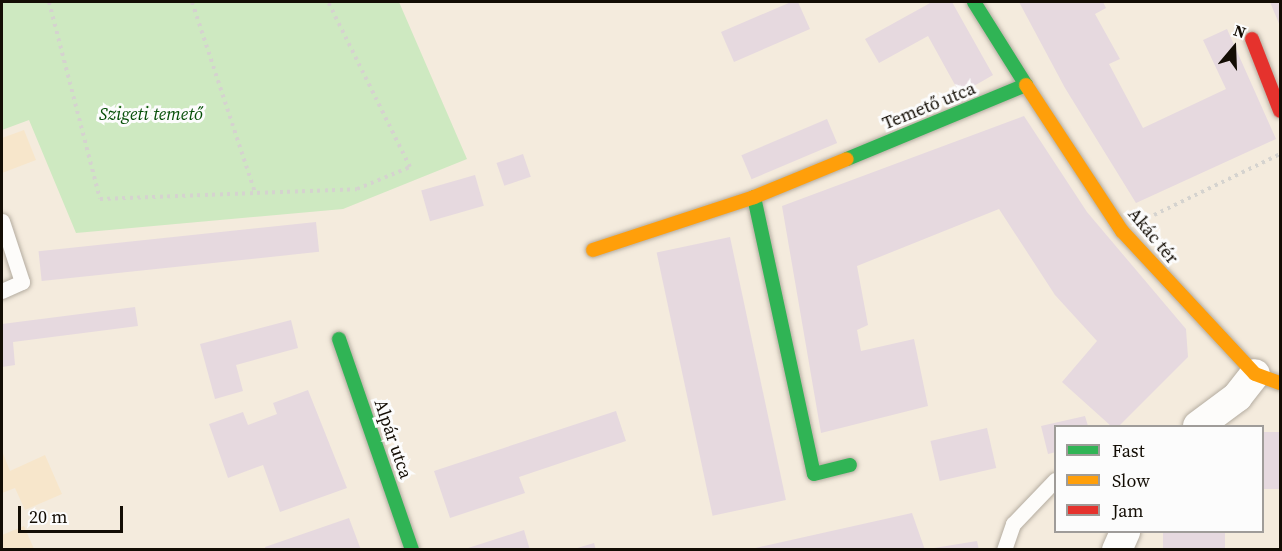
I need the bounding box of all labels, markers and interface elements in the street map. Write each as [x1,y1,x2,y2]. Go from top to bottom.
north arrow [1204,18,1264,78]
text: N [1231,19,1249,43]
street label: Temető utca [879,78,979,134]
park label: Szigeti temető [99,103,203,125]
street label: Akác tér [1123,204,1183,268]
street label: Alpár utca [369,396,417,482]
legend [1054,425,1264,533]
text: Fast [1112,438,1145,463]
text: Slow [1112,468,1150,493]
scale bar [21,494,126,532]
text: Jam [1112,498,1144,523]
text: 20 m [29,504,67,529]

